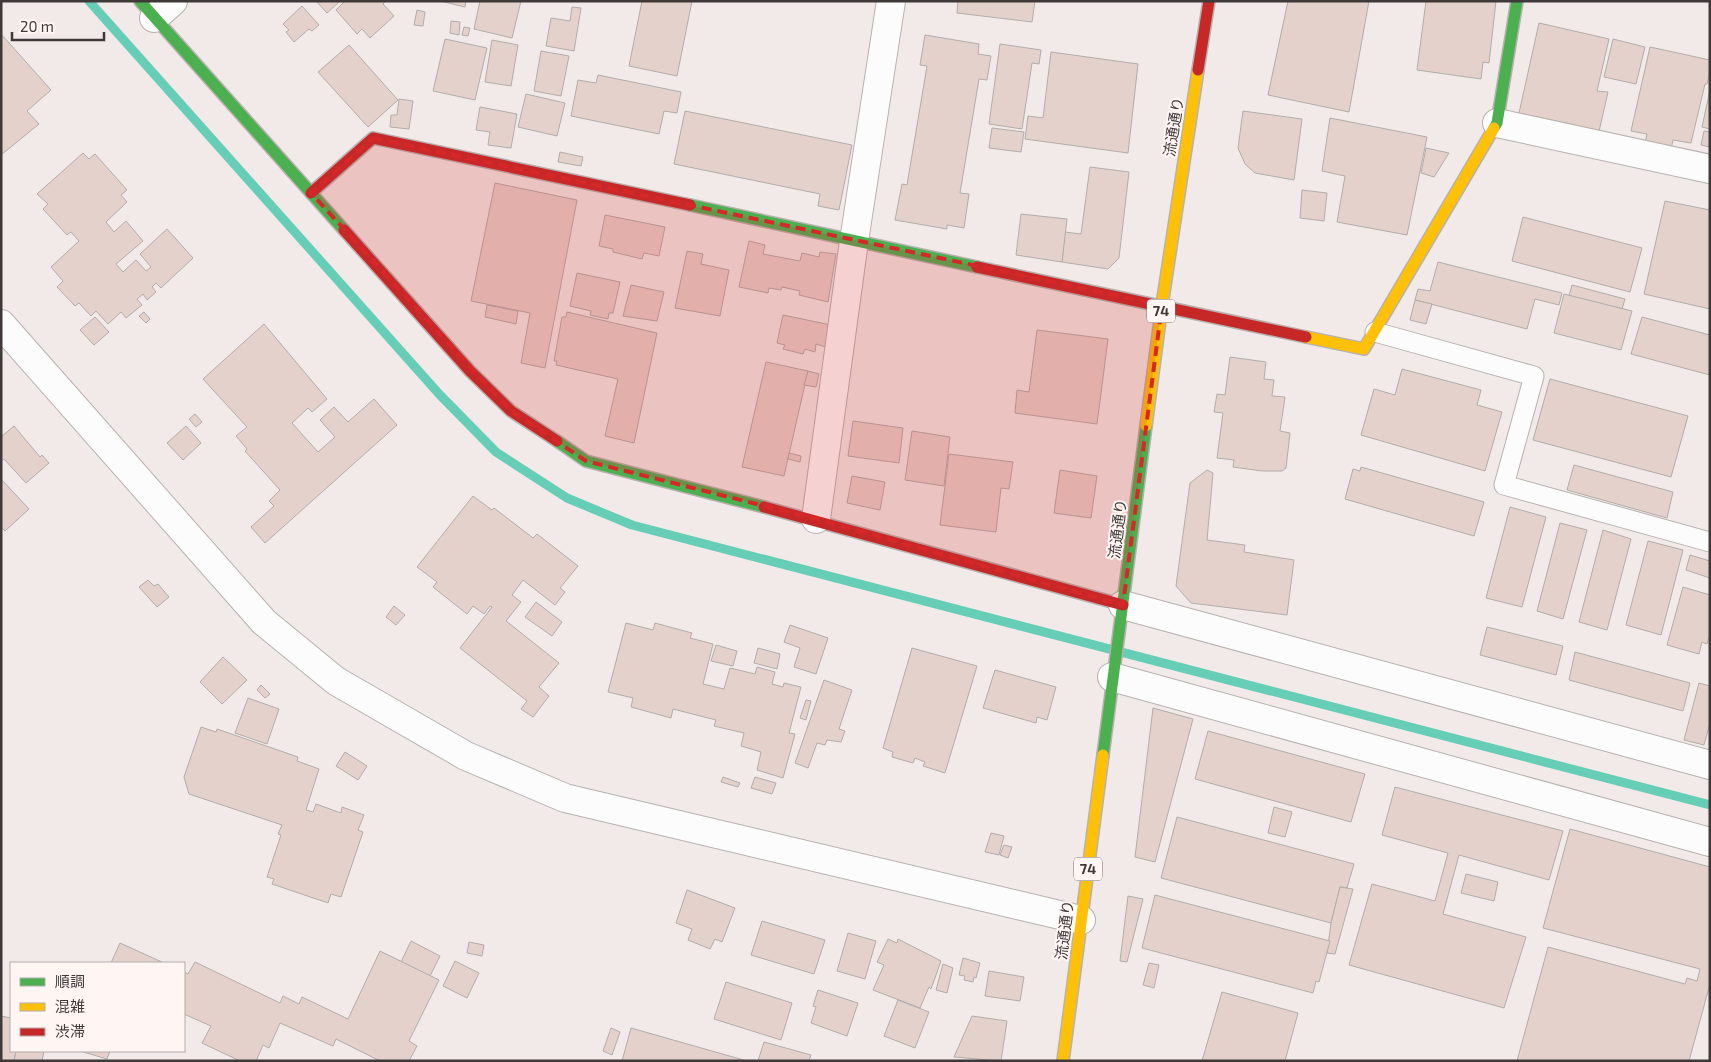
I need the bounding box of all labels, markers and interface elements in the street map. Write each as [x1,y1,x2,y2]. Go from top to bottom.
scale bar [12,10,105,42]
text: 20 m [20,17,54,35]
street label: 流通通り [1159,96,1187,158]
road number: 74 [1147,300,1175,322]
street label: 流通通り [1104,498,1130,560]
road number: 74 [1074,858,1102,881]
street label: 流通通り [1051,899,1077,961]
legend [10,962,185,1052]
text: 順調 [55,972,85,990]
text: 混雑 [55,997,85,1015]
text: 渋滞 [55,1022,85,1040]

